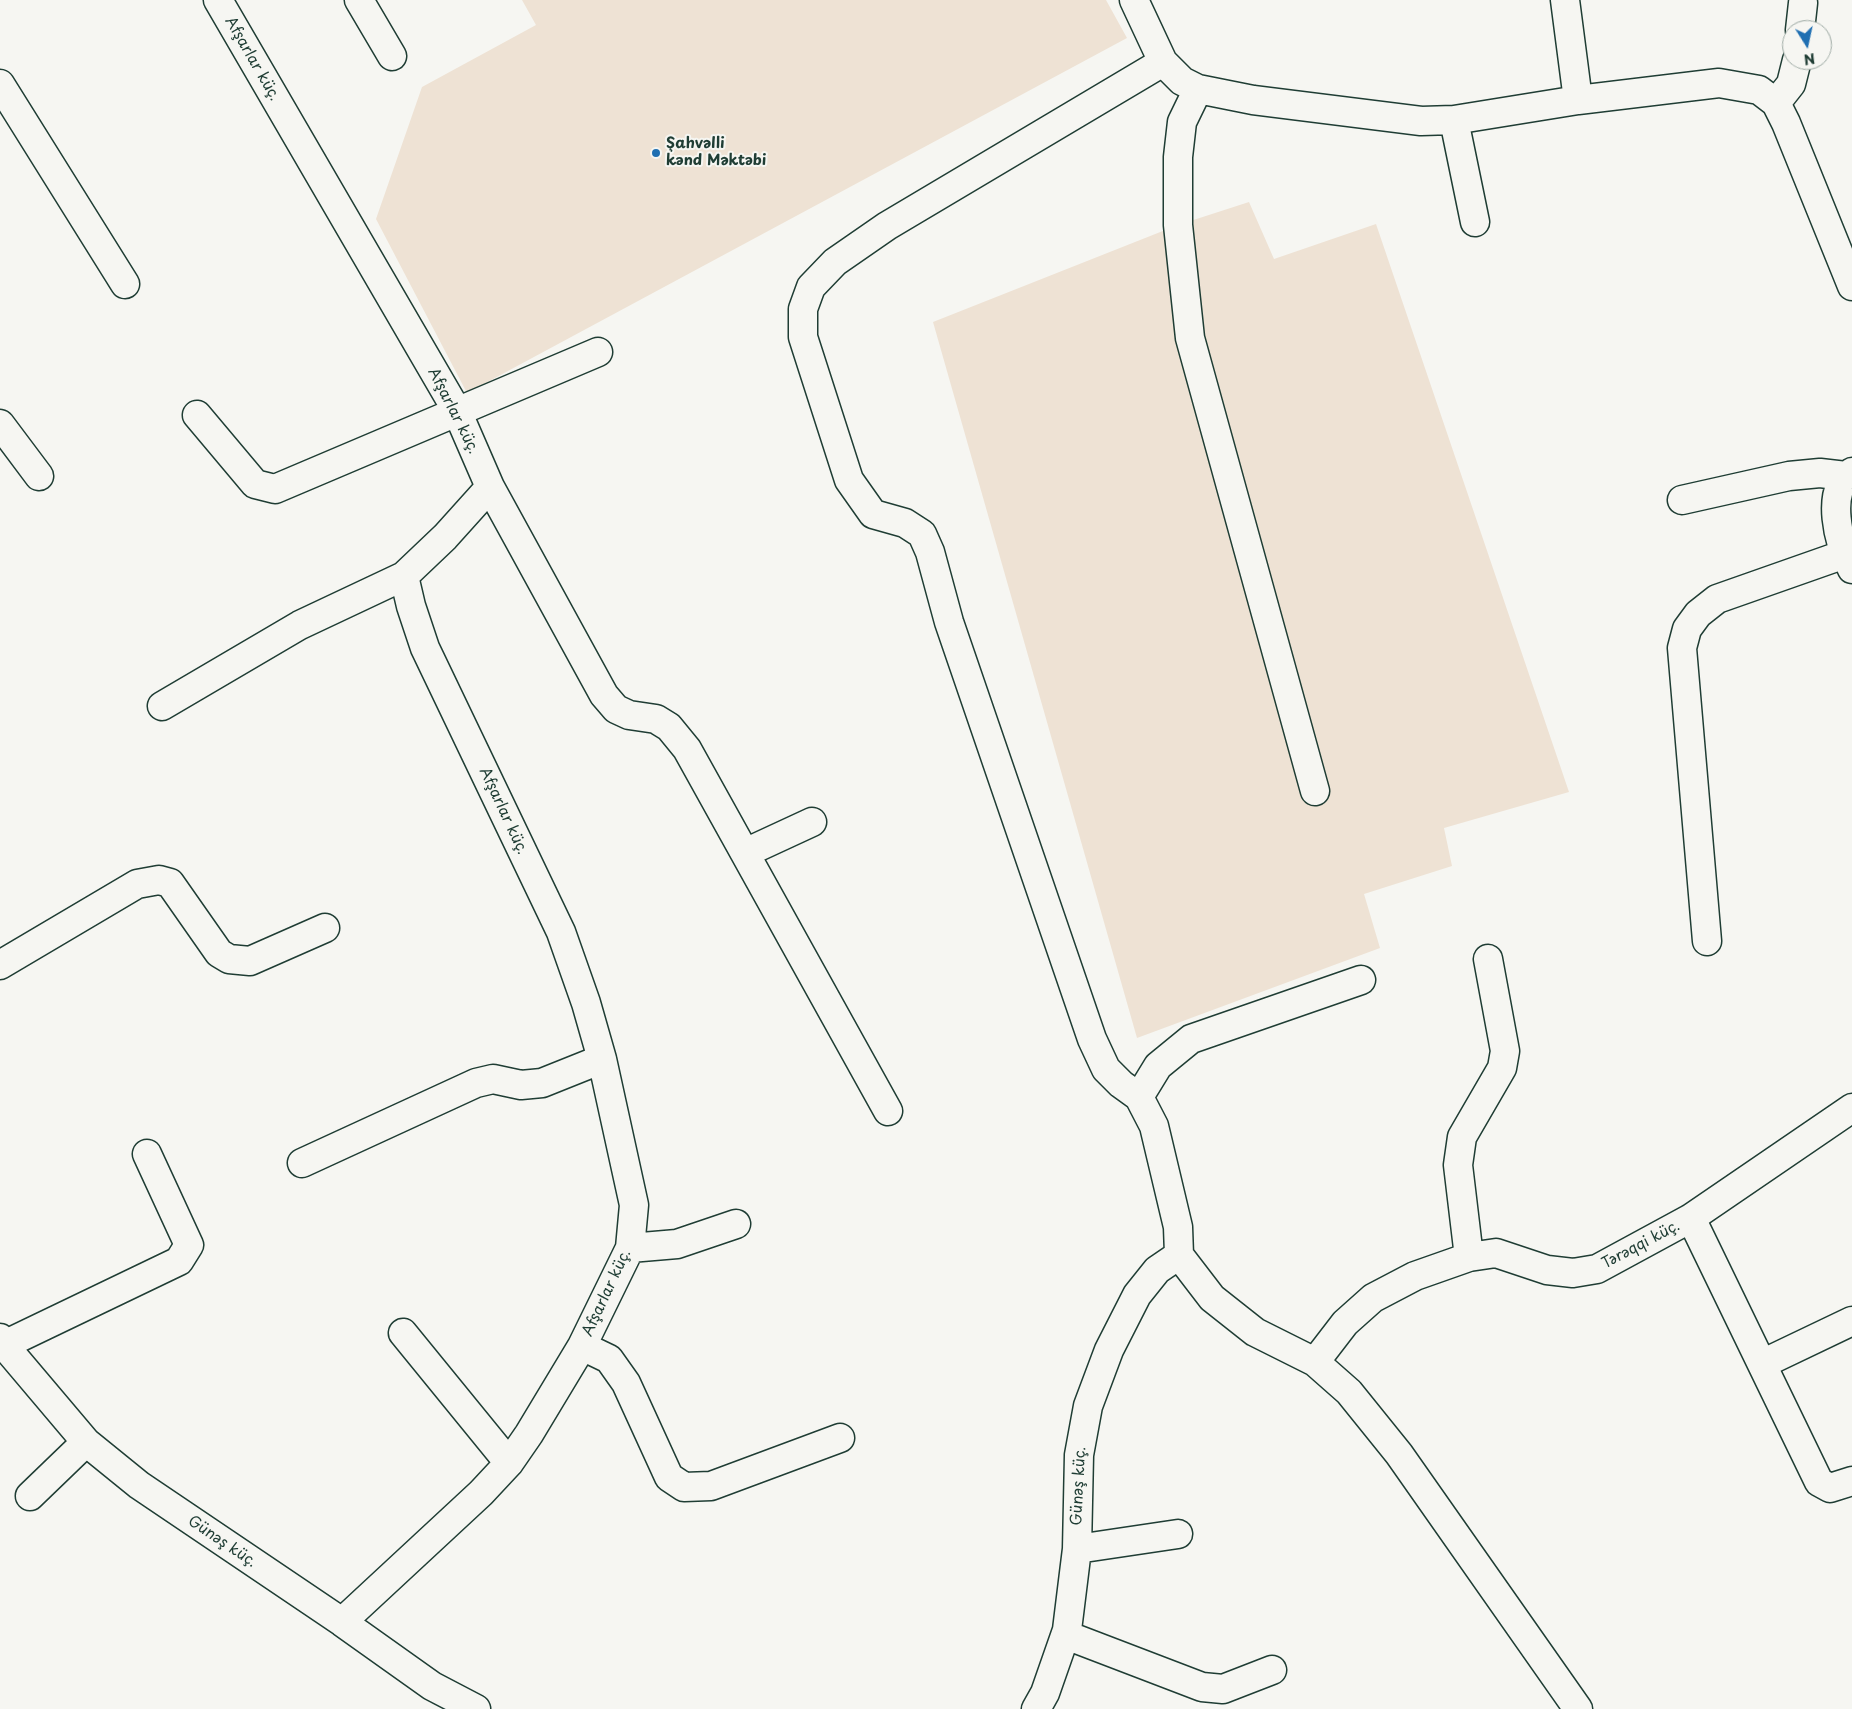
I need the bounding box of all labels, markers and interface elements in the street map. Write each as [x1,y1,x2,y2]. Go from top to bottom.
street label: Afşarlar küç. [221,14,283,104]
north arrow [1782,20,1832,70]
text: N [1802,48,1817,71]
place label: Şahvəlli kənd Məktəbi [666,135,766,170]
marker: Şahvəlli kənd Məktəbi [650,147,662,159]
street label: Afşarlar küç. [424,365,482,457]
street label: Afşarlar küç. [475,765,531,857]
street label: Tərəqqi küç. [1599,1217,1683,1273]
street label: Afşarlar küç. [579,1247,635,1339]
street label: Günəş küç. [1068,1446,1090,1526]
street label: Günəş küç. [184,1512,260,1572]

